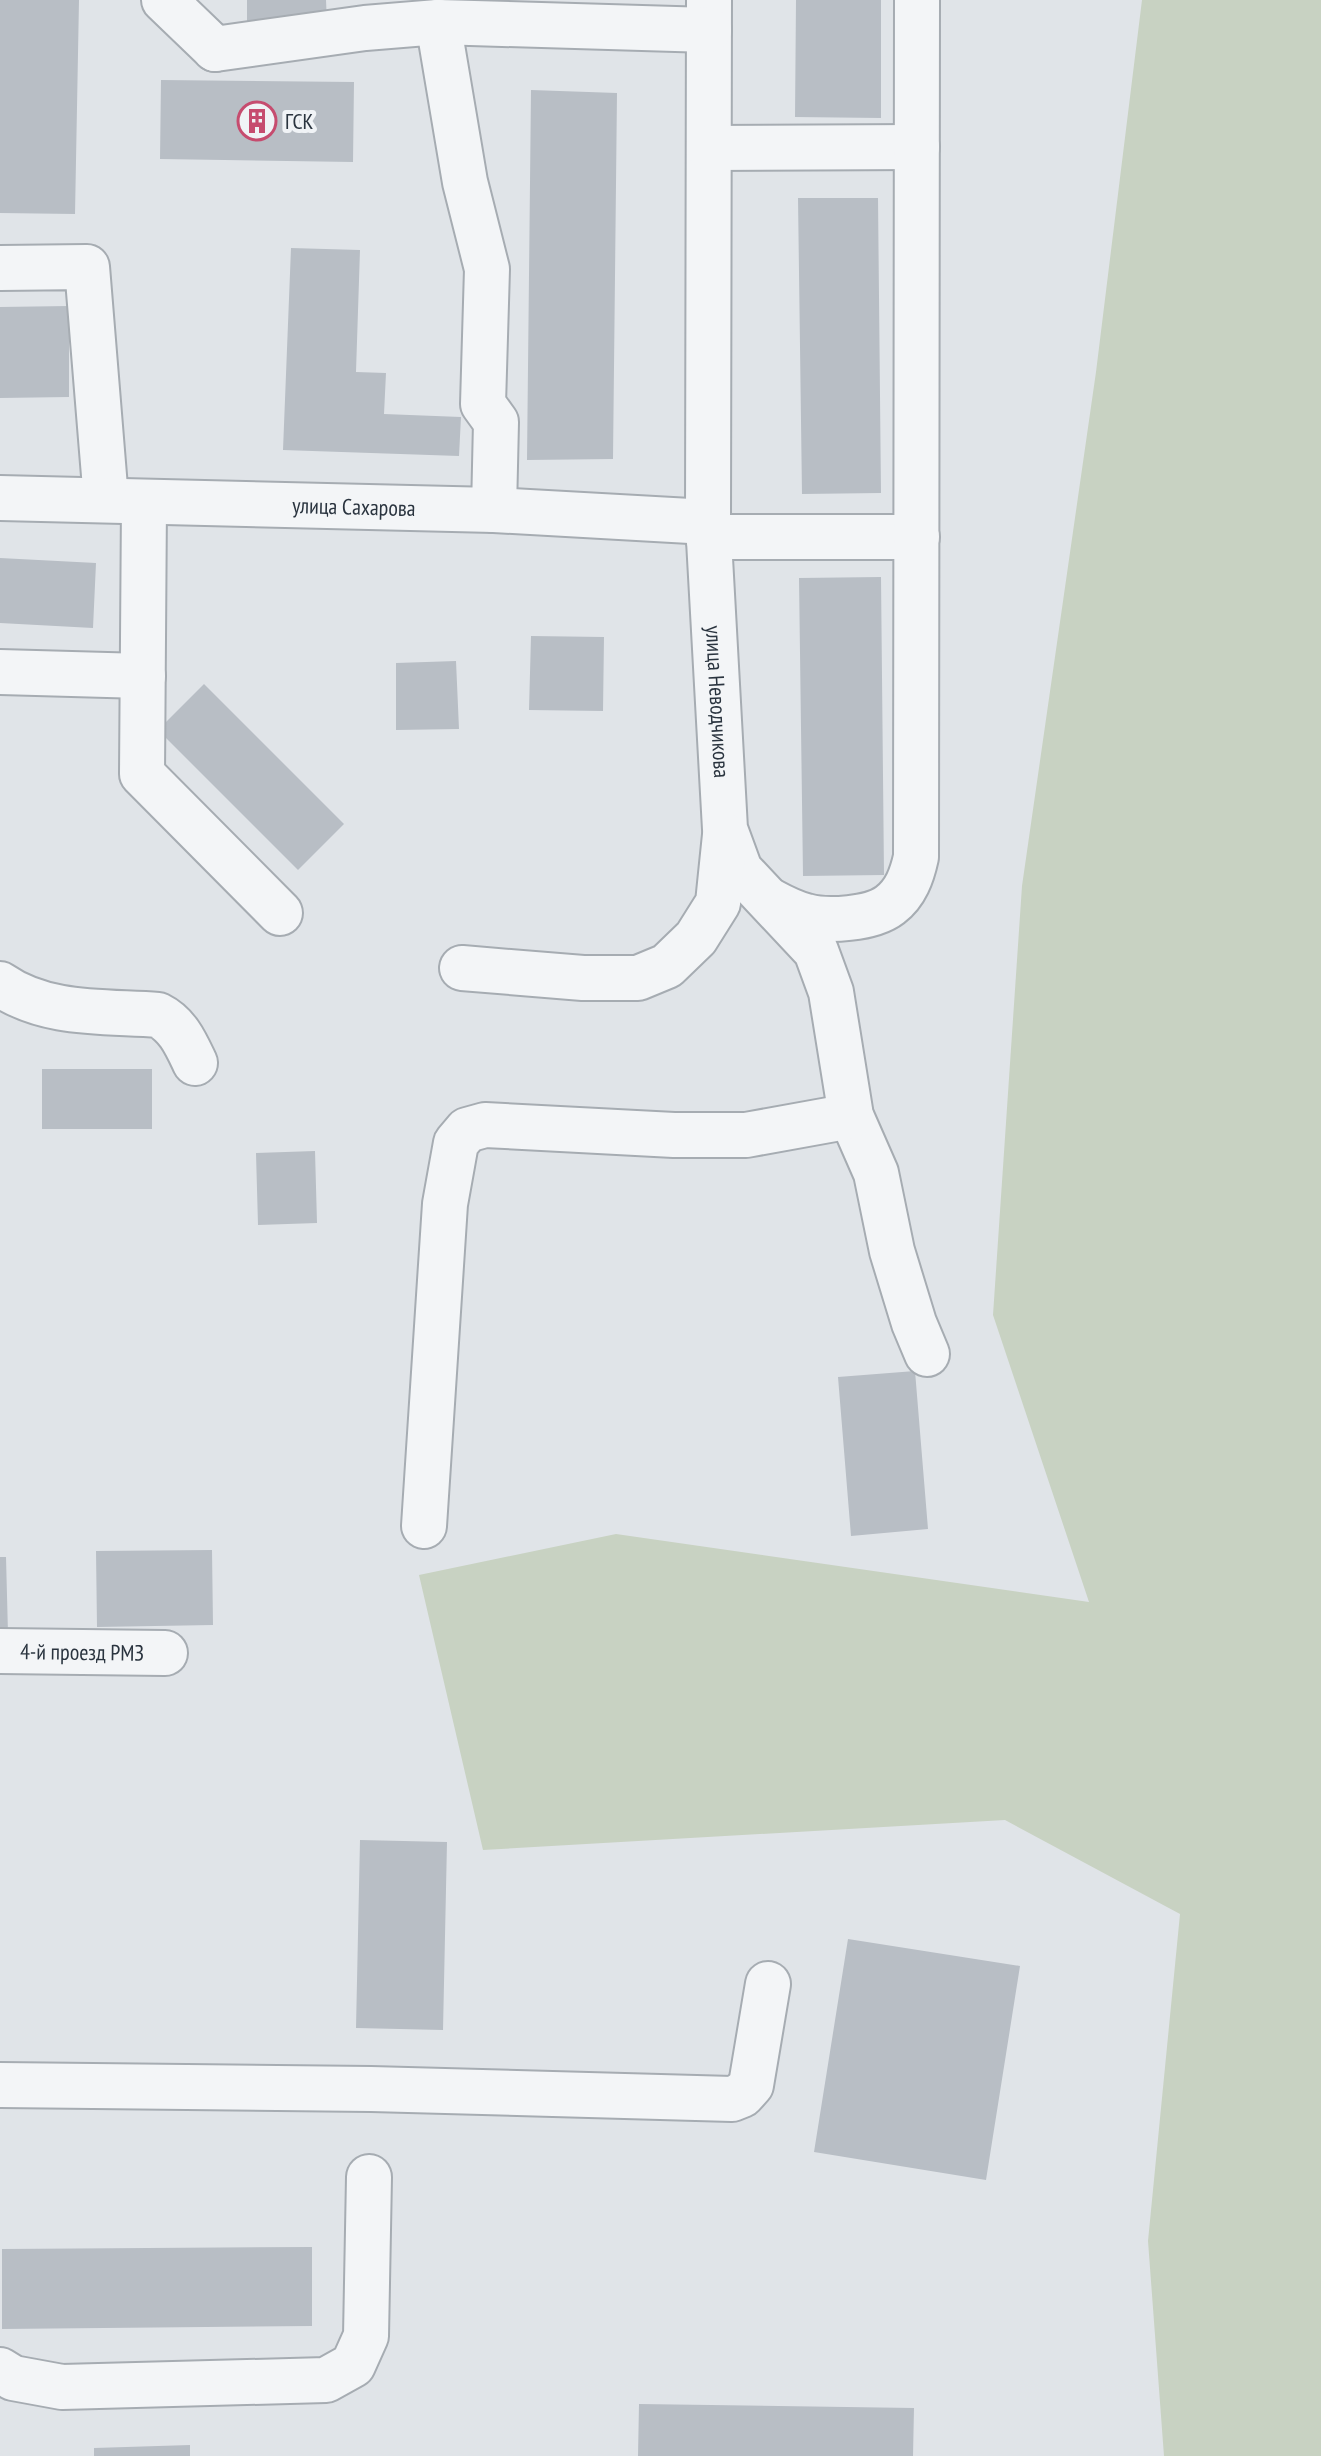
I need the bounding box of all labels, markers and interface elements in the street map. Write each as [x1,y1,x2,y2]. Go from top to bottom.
building icon: ГСК [236,100,278,142]
place label: ГСК [285,107,314,135]
street label: улица Сахарова [292,491,416,522]
street label: улица Неводчикова [700,625,736,779]
street label: 4-й проезд РМЗ [20,1637,144,1667]

